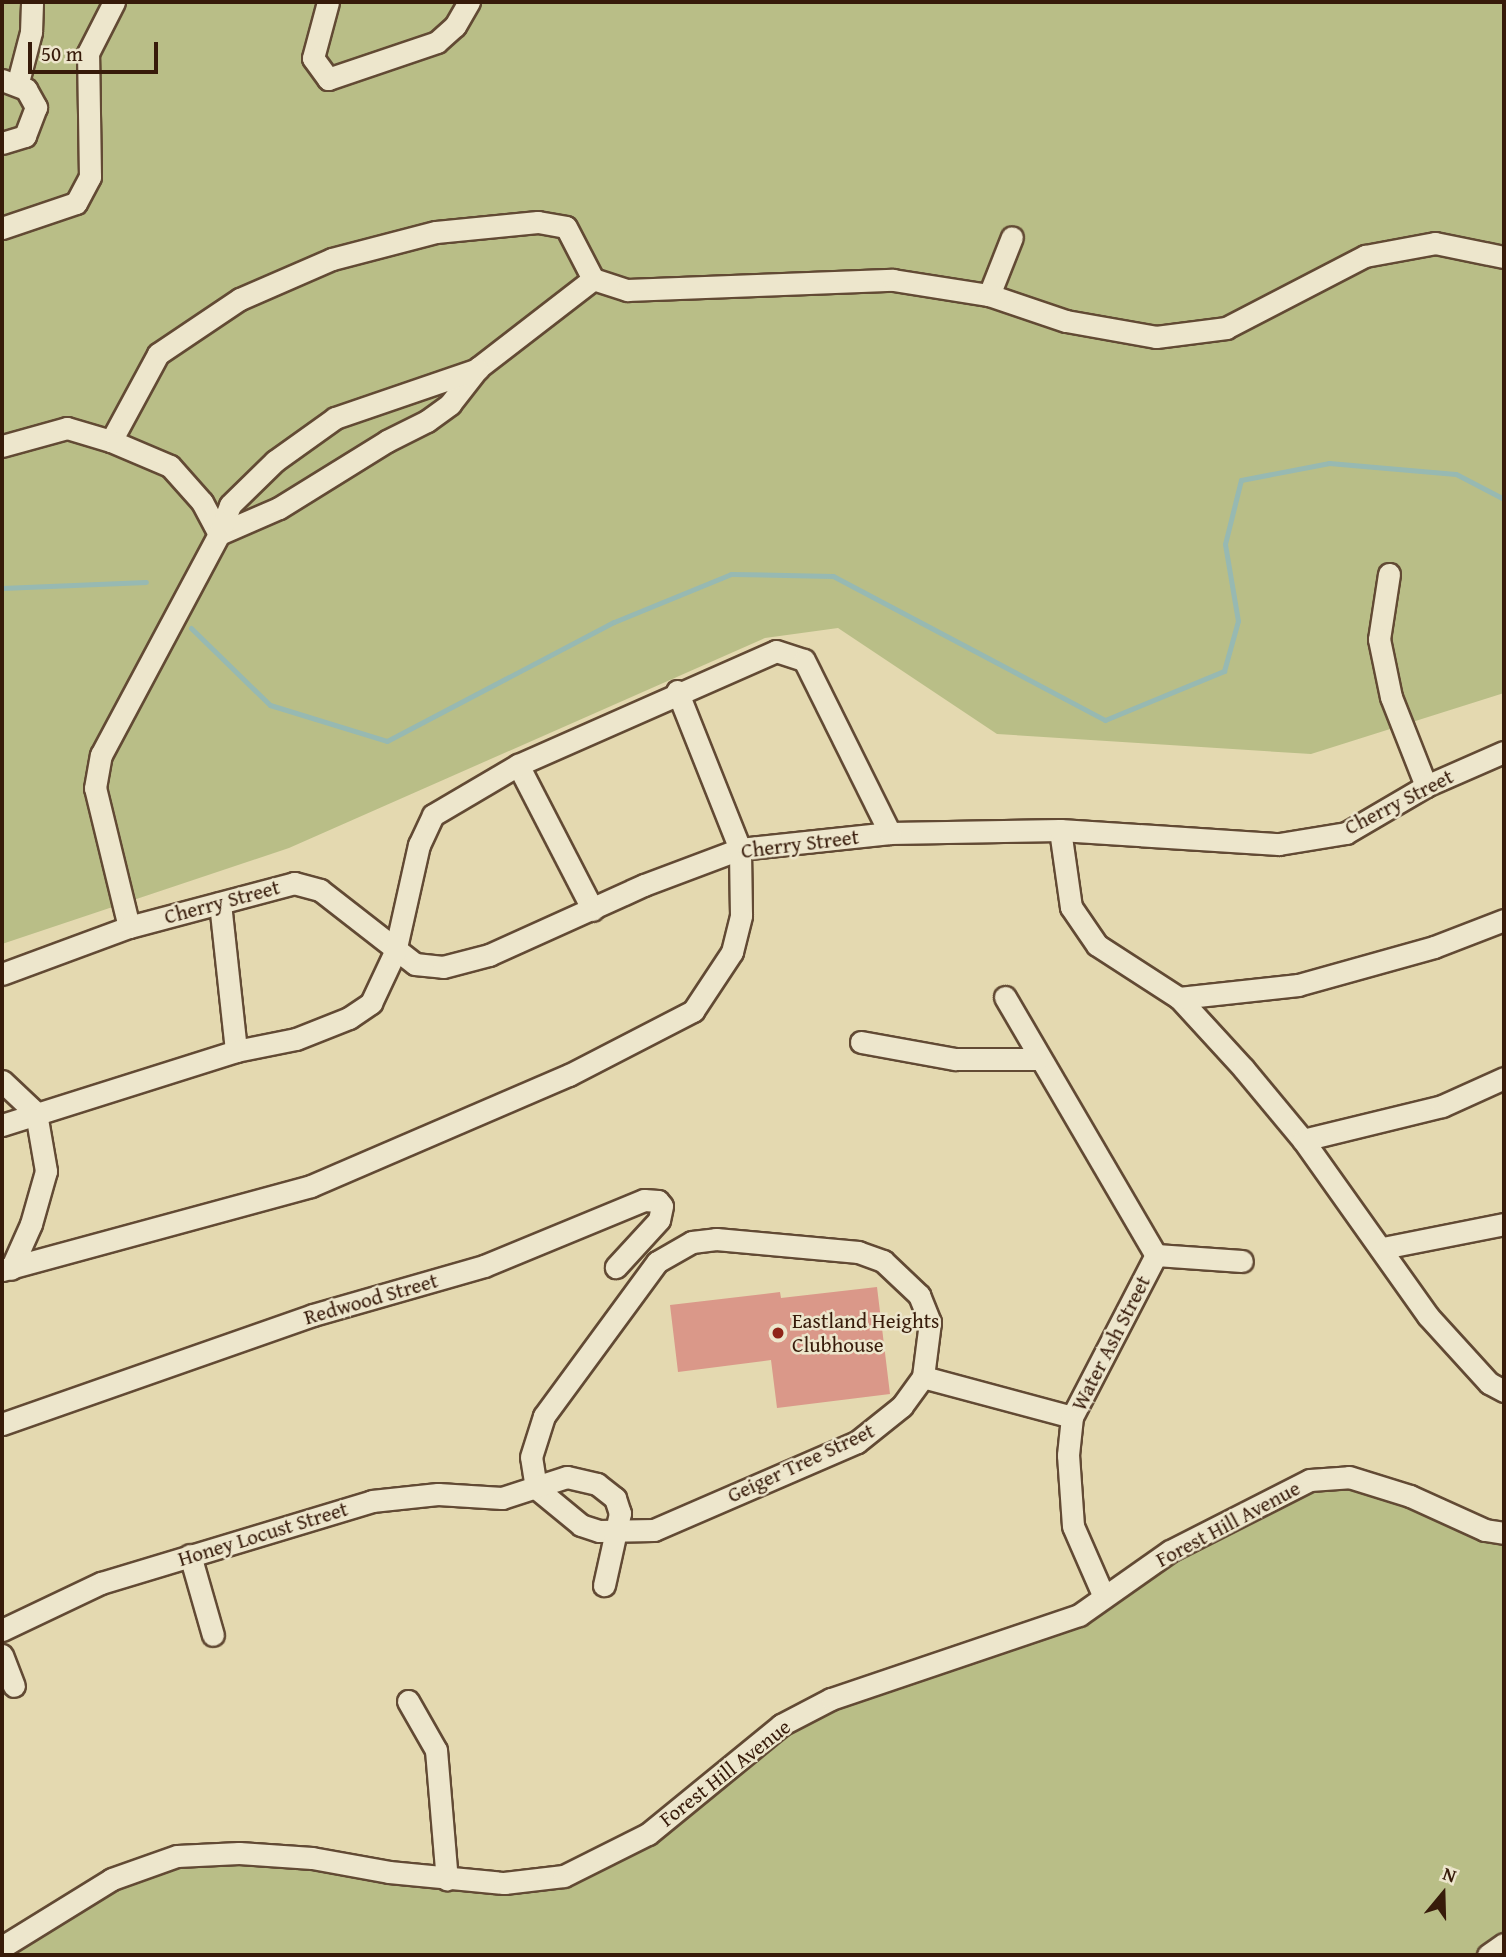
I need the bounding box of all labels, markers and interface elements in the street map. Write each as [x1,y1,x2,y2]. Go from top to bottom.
scale bar [32,28,161,72]
text: 50 m [41,38,83,69]
street label: Cherry Street [1340,764,1458,840]
street label: Cherry Street [740,824,860,864]
street label: Cherry Street [161,874,283,930]
street label: Redwood Street [301,1268,441,1330]
street label: Water Ash Street [1066,1271,1156,1415]
place label: Eastland Heights Clubhouse [792,1308,939,1358]
marker: Eastland Heights Clubhouse [770,1325,786,1341]
street label: Geiger Tree Street [723,1418,879,1508]
street label: Forest Hill Avenue [1152,1475,1304,1573]
street label: Honey Locust Street [175,1496,351,1572]
street label: Forest Hill Avenue [654,1714,796,1832]
north arrow [1408,1859,1478,1929]
text: N [1439,1859,1460,1889]

